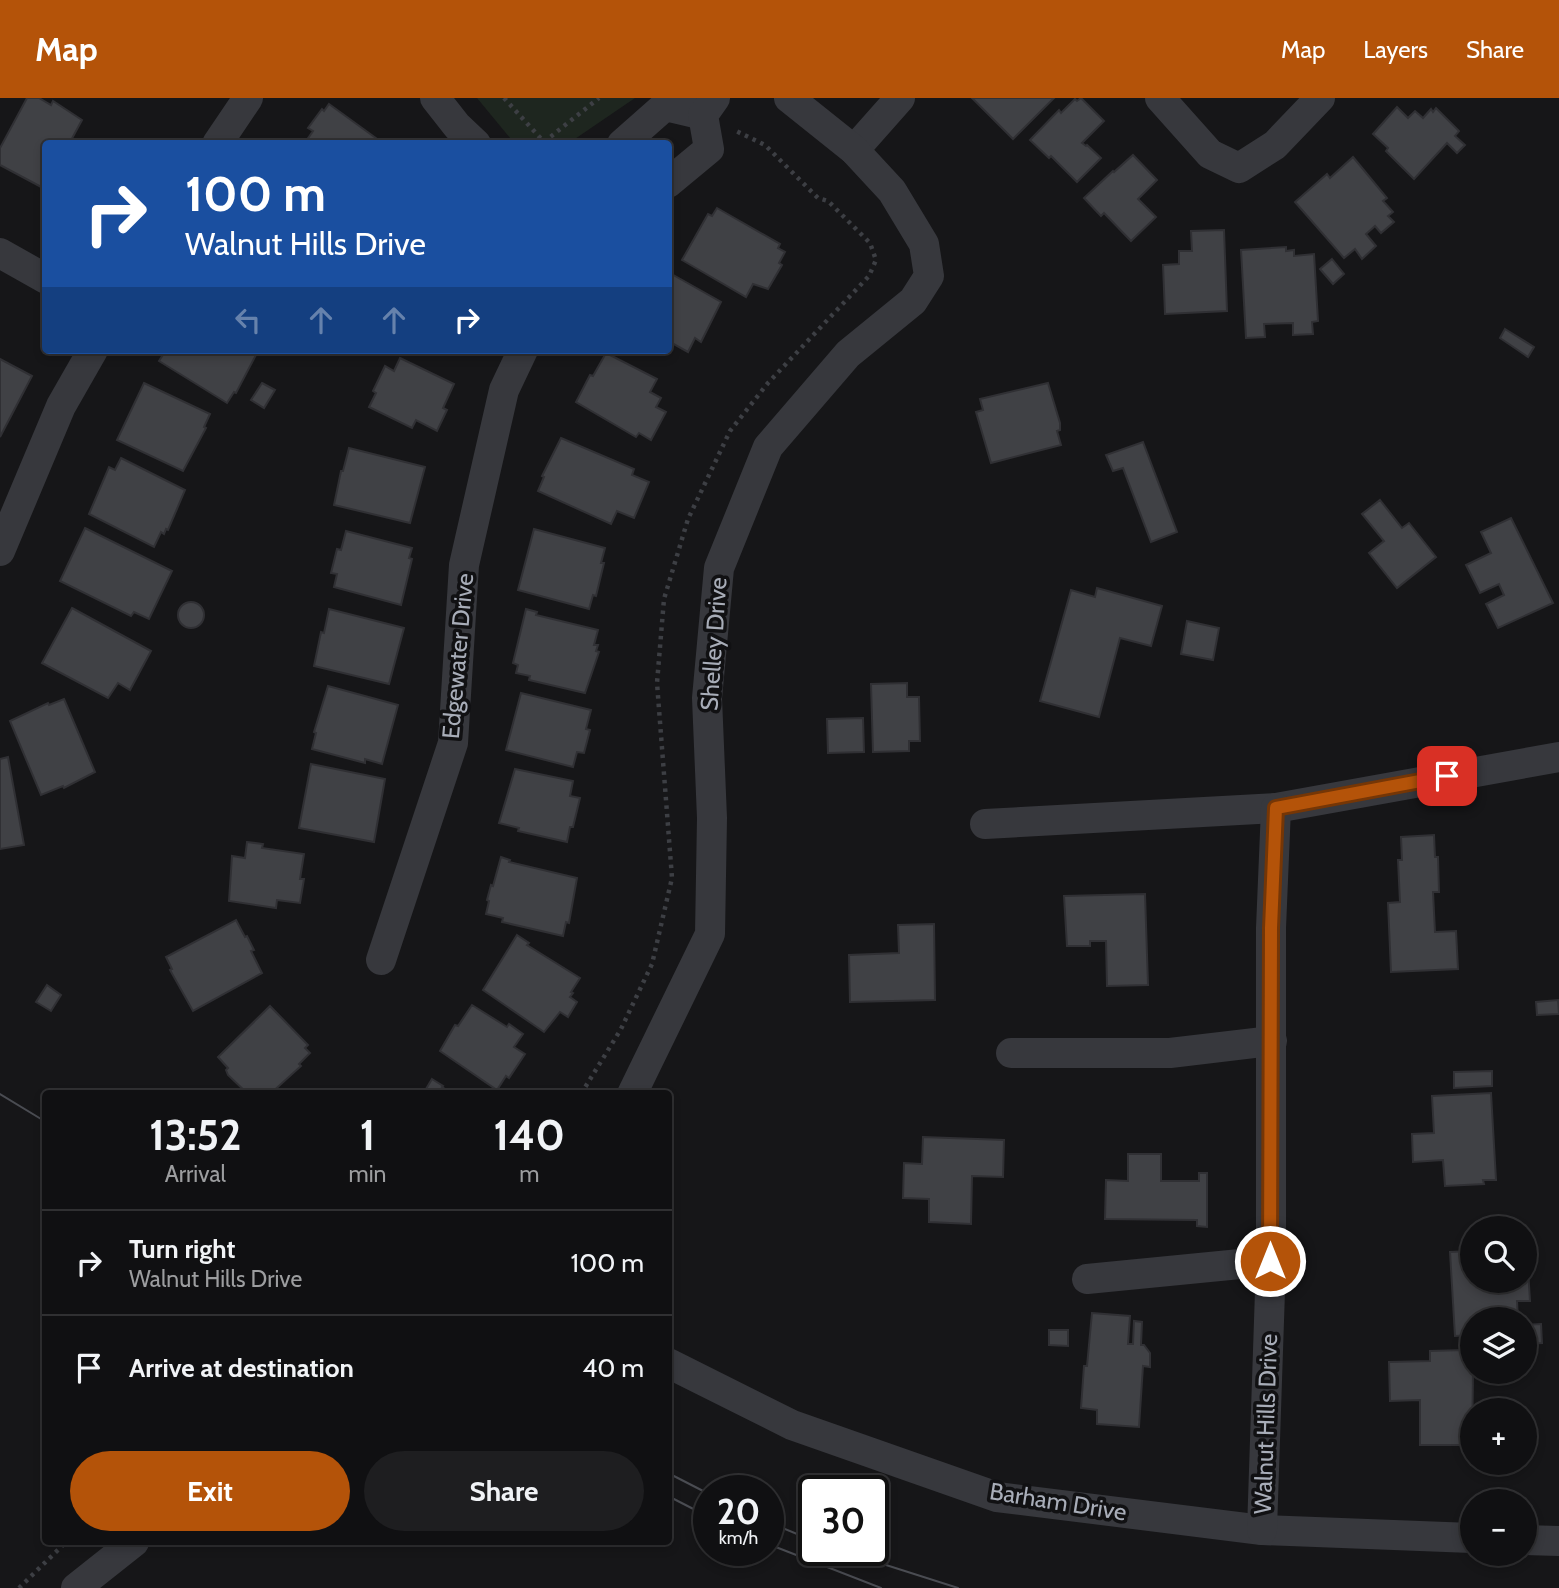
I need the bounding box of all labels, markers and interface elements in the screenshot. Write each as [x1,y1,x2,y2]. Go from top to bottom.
text: Map [35,29,98,69]
text: Map [1281,35,1325,64]
text: Layers [1363,35,1428,64]
text: Share [1466,35,1524,64]
text: 100 m [185,164,326,223]
icon: right [70,168,161,259]
text: Walnut Hills Drive [185,224,426,263]
icon: left [229,301,267,339]
icon: ahead [302,301,340,339]
icon: ahead [375,301,413,339]
icon: right [448,301,486,339]
street label: Edgewater Drive [436,572,479,740]
street label: Shelley Drive [694,576,733,712]
pin [1417,746,1477,806]
icon: arrive [1428,757,1466,795]
text: 13:52 [149,1109,241,1161]
text: 1 [360,1109,375,1161]
text: 140 [494,1109,565,1161]
text: Arrival [165,1160,226,1188]
text: min [349,1160,386,1188]
text: m [519,1160,539,1188]
map controls [1460,1216,1537,1566]
button: search [1460,1216,1537,1293]
position arrow [1233,1224,1307,1298]
text: Turn right [129,1233,235,1265]
icon: right [70,1244,108,1282]
text: 100 m [571,1247,644,1279]
text: Walnut Hills Drive [129,1265,302,1293]
button: layers [1460,1307,1537,1384]
street label: Walnut Hills Drive [1248,1333,1283,1515]
icon: arrive [70,1349,108,1387]
text: Arrive at destination [129,1352,354,1384]
text: 40 m [582,1352,644,1384]
button: + [1460,1398,1537,1475]
button: Exit [70,1451,350,1531]
button: Share [364,1451,644,1531]
speed limit sign: 30 [798,1475,889,1566]
street label: Barham Drive [988,1476,1129,1527]
button: − [1460,1489,1537,1566]
text: 20 [717,1490,760,1533]
text: km/h [719,1527,758,1549]

